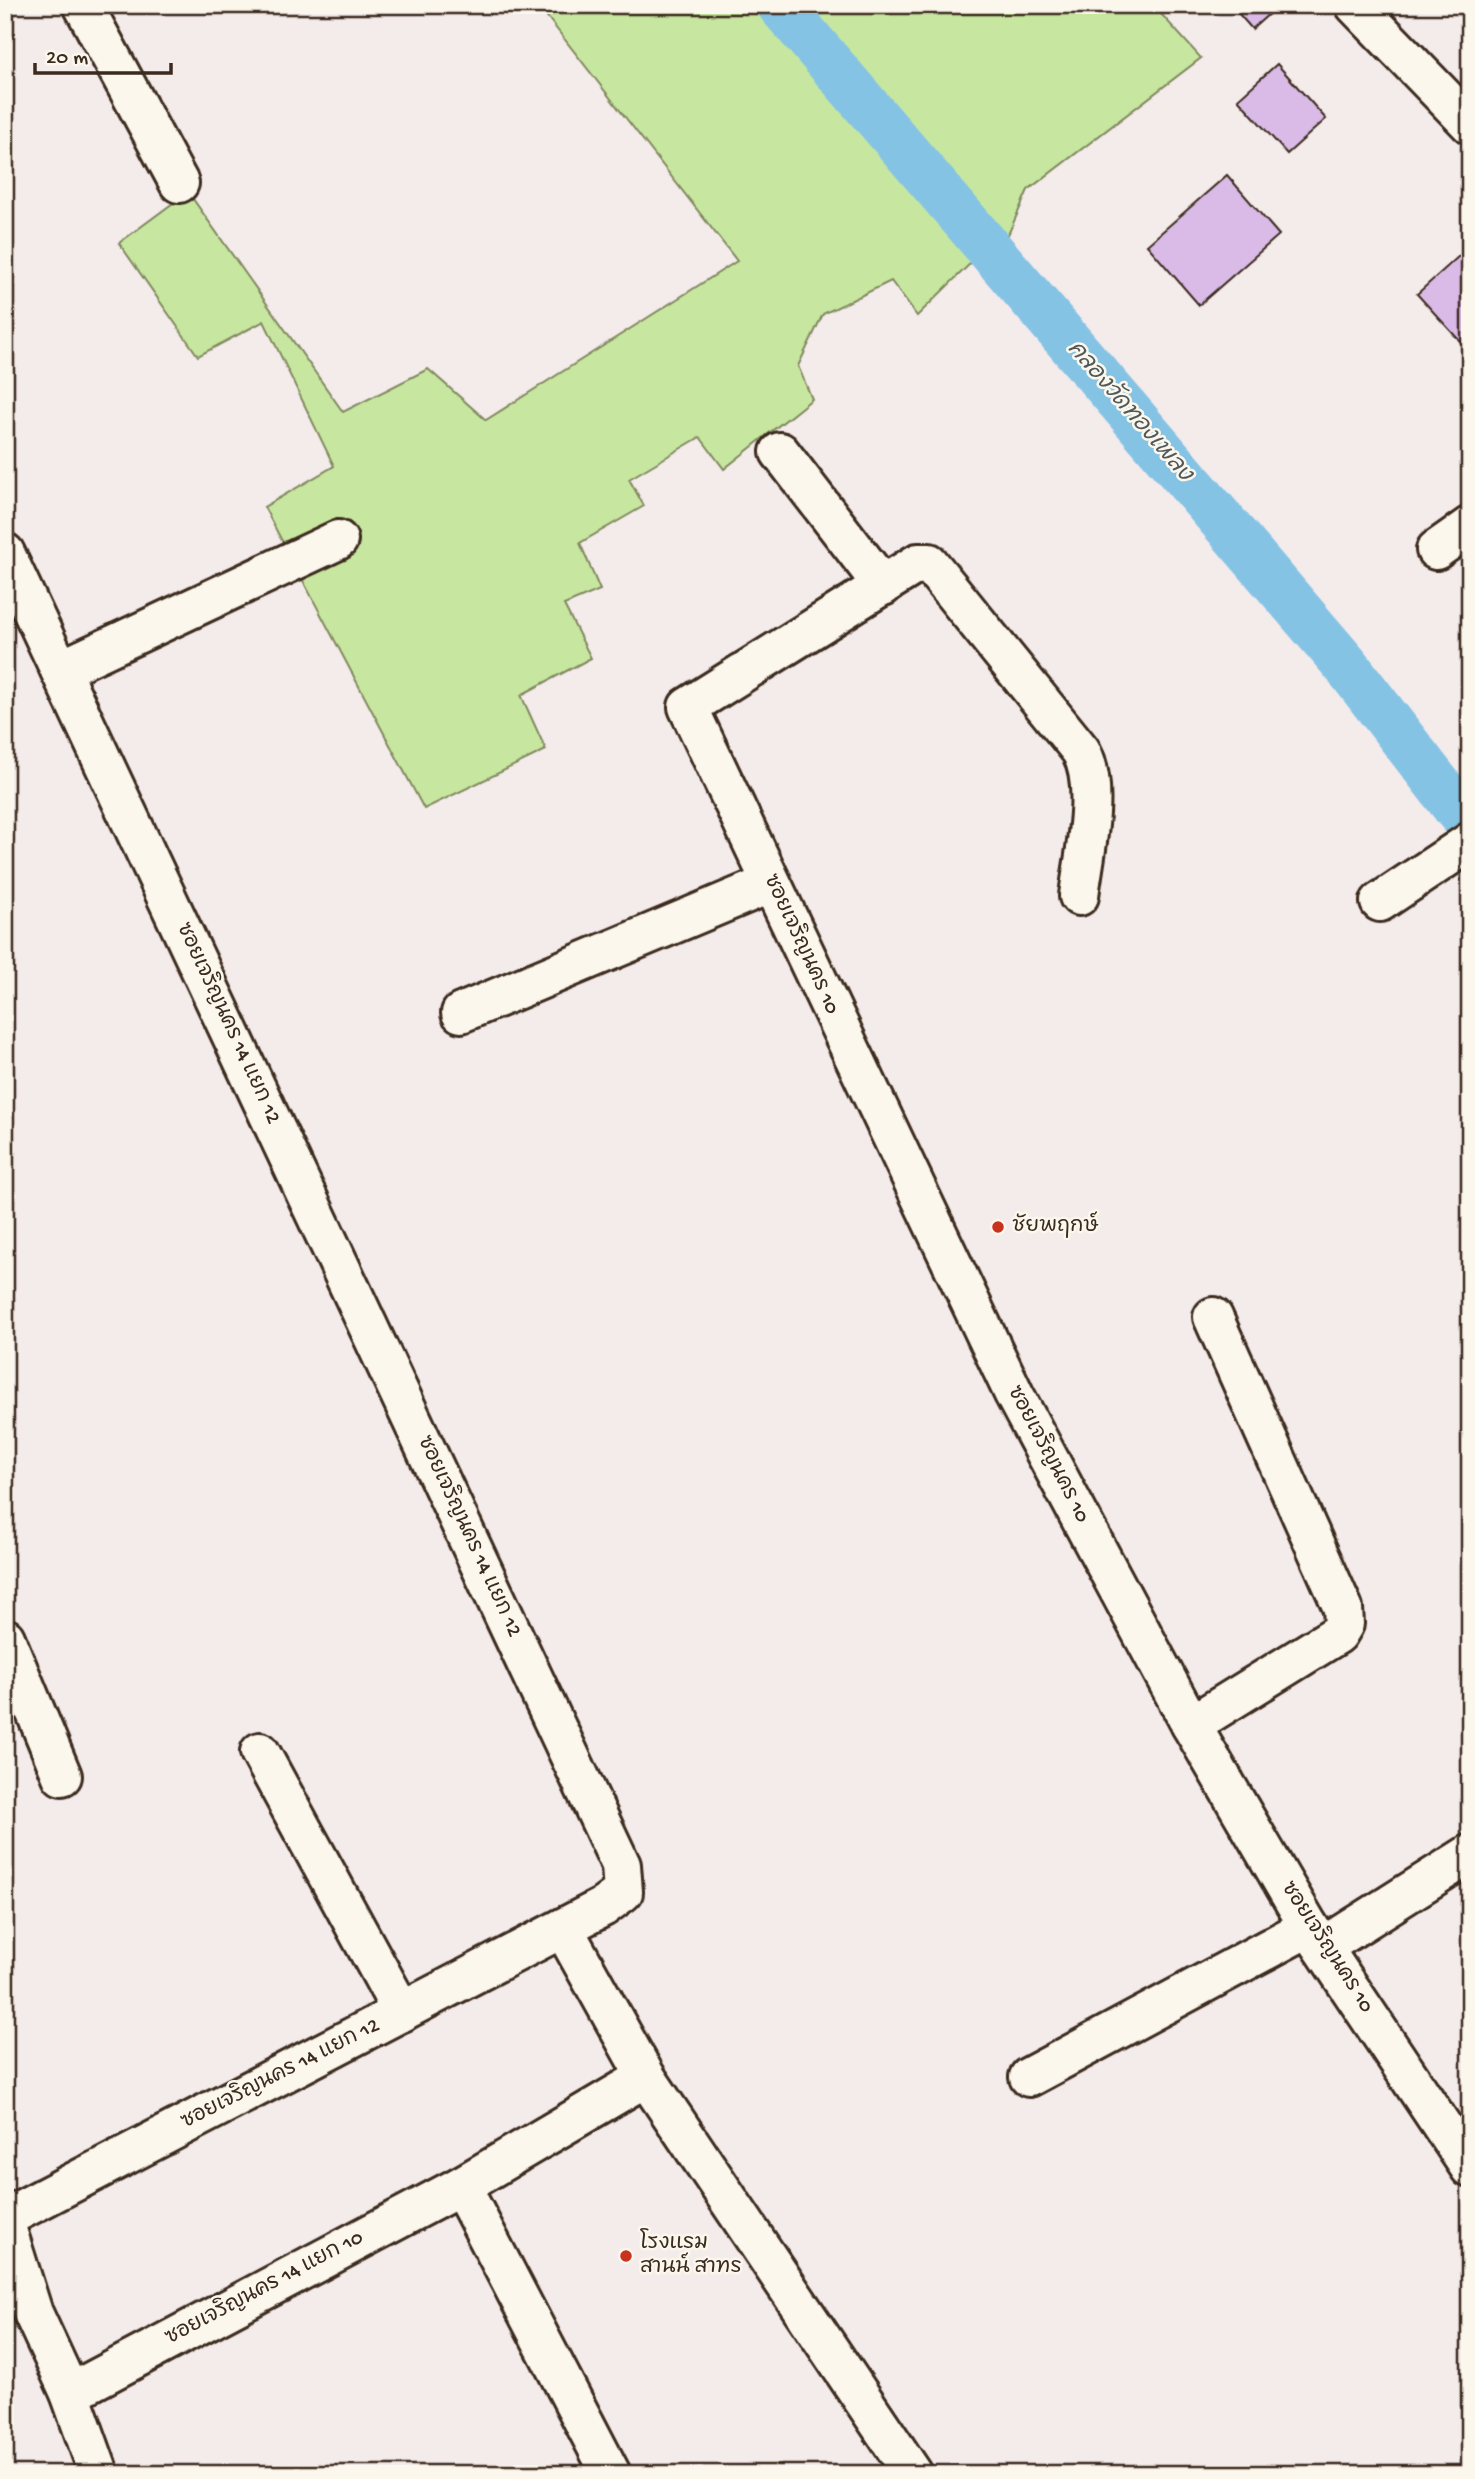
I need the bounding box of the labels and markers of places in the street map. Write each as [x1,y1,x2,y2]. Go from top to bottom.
place label: ชัยพฤกษ์ [1012,1211,1099,1240]
marker: ชัยพฤกษ์ [990,1219,1006,1235]
place label: โรงแรม สานน์ สาทร [640,2228,742,2281]
marker: โรงแรม สานน์ สาทร [618,2248,634,2264]

